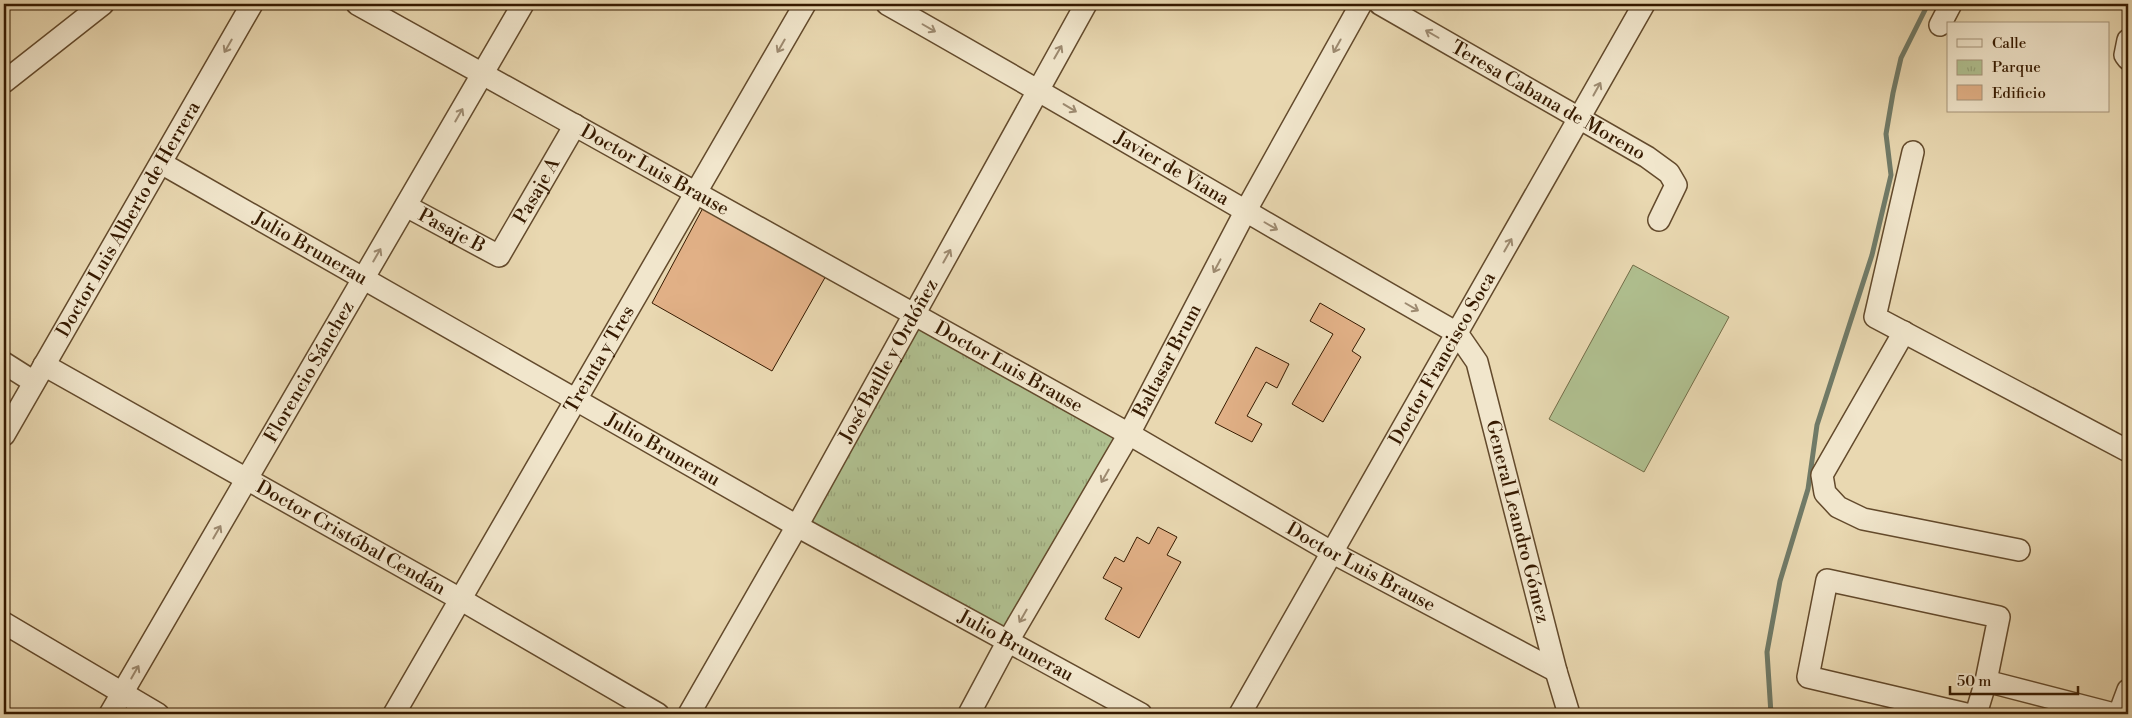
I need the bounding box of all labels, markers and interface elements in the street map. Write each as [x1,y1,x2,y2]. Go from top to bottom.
legend [1947,22,2110,112]
one-way arrow [922,23,936,33]
one-way arrow [1425,28,1439,38]
text: Calle [1992,34,2026,53]
street label: Teresa Cabana de Moreno [1447,35,1650,166]
one-way arrow [223,38,232,53]
one-way arrow [775,38,785,53]
one-way arrow [1332,39,1342,53]
one-way arrow [1054,46,1064,60]
text: Parque [1992,58,2041,77]
one-way arrow [1592,82,1602,97]
text: Edificio [1992,84,2046,103]
street label: Doctor Luis Alberto de Herrera [51,96,206,342]
one-way arrow [1063,104,1077,114]
one-way arrow [454,108,464,122]
street label: Doctor Luis Brause [576,119,733,221]
street label: Javier de Viana [1110,125,1234,211]
street label: Pasaje A [508,153,566,228]
street label: Pasaje B [414,203,489,258]
street label: Julio Brunerau [248,206,372,290]
one-way arrow [1263,222,1277,232]
one-way arrow [1503,239,1513,253]
one-way arrow [373,249,383,263]
one-way arrow [942,249,952,264]
one-way arrow [1212,258,1222,273]
street label: Doctor Francisco Soca [1384,268,1501,449]
street label: José Batlle y Ordóñez [833,275,943,447]
street label: Florencio Sánchez [259,297,360,447]
street label: Baltasar Brum [1127,300,1207,423]
street label: Treinta y Tres [559,301,640,417]
one-way arrow [1404,303,1418,313]
street label: Doctor Luis Brause [930,316,1087,418]
street label: Julio Brunerau [601,407,725,492]
street label: General Leandro Gómez [1480,418,1555,625]
one-way arrow [1099,468,1109,482]
street label: Doctor Cristóbal Cendán [252,475,450,600]
street label: Doctor Luis Brause [1282,516,1440,617]
one-way arrow [212,526,222,540]
street label: Julio Brunerau [953,604,1078,687]
one-way arrow [1017,608,1027,623]
scale bar [1950,663,2077,695]
one-way arrow [130,666,140,680]
text: 50 m [1957,672,1991,691]

